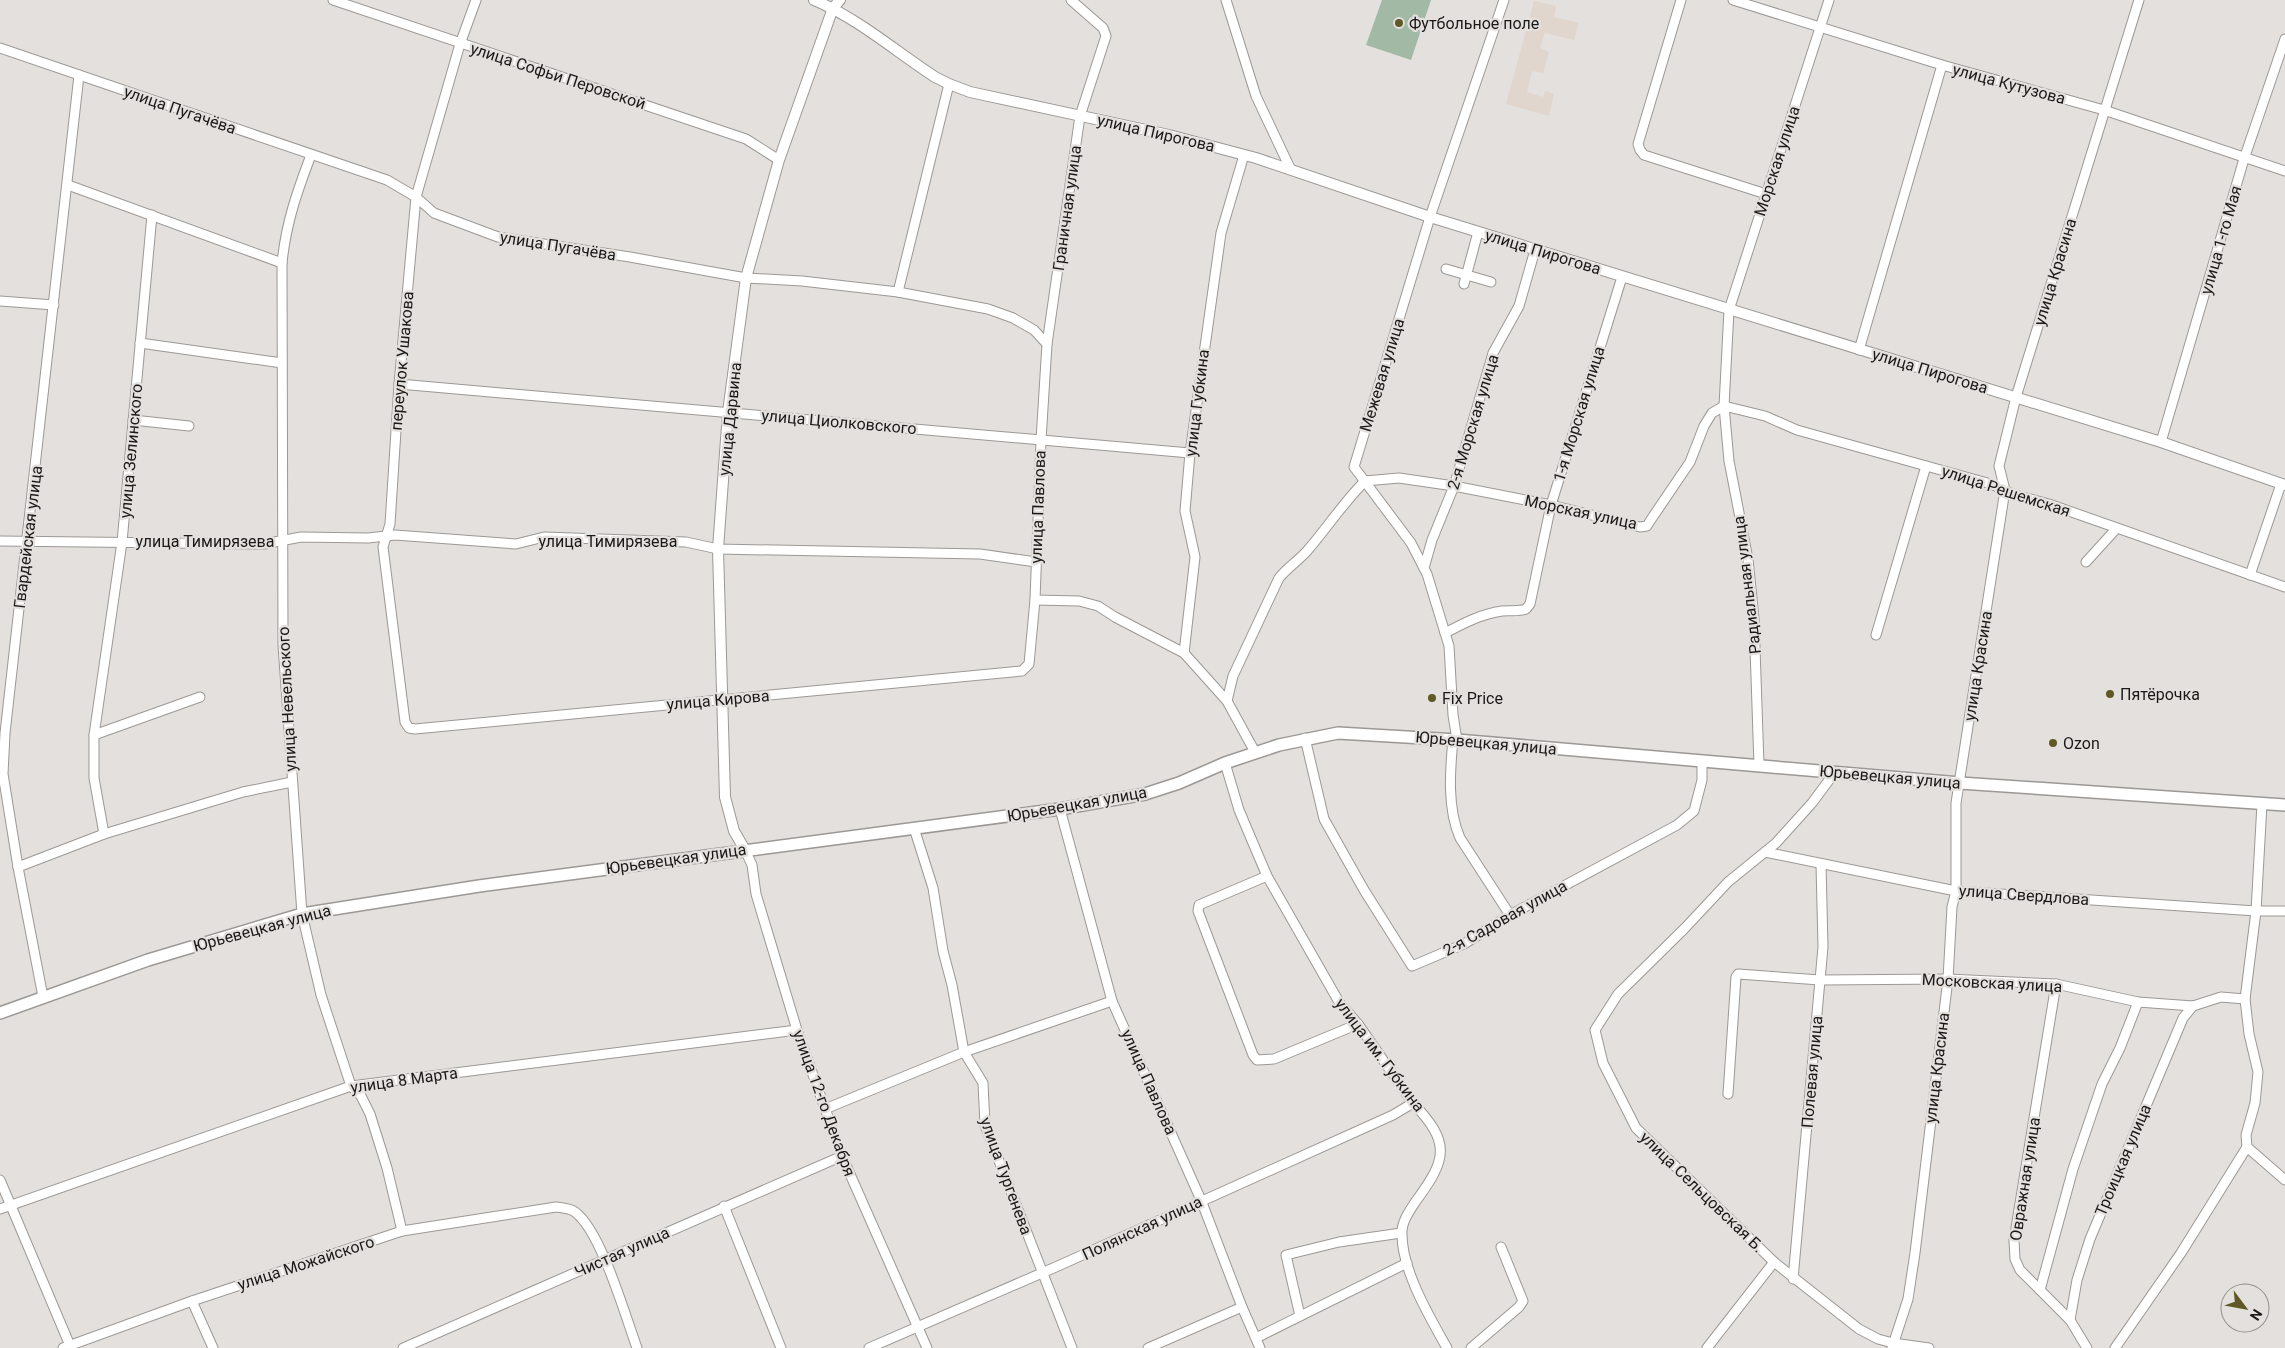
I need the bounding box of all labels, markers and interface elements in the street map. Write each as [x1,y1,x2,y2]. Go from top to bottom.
place label: Футбольное поле [1409,14,1539,33]
marker: Футбольное поле [1393,17,1405,29]
street label: улица Софьи Перовской [468,39,648,113]
street label: улица Кутузова [1951,60,2067,108]
street label: улица Пугачёва [121,82,239,138]
street label: Морская улица [1750,104,1804,218]
street label: улица Пирогова [1095,110,1217,156]
street label: Граничная улица [1049,144,1085,272]
street label: улица 1-го Мая [2196,183,2246,297]
street label: улица Красина [2030,216,2080,328]
street label: улица Пирогова [1483,225,1603,279]
street label: улица Пугачёва [499,227,617,265]
street label: переулок Ушакова [386,291,418,431]
street label: Межевая улица [1356,316,1408,434]
street label: 1-я Морская улица [1549,344,1609,484]
street label: улица Пирогова [1870,344,1990,398]
street label: улица Губкина [1181,348,1213,458]
street label: 2-я Морская улица [1443,352,1503,492]
street label: улица Дарвина [715,361,745,477]
street label: улица Зелинского [116,383,146,519]
street label: улица Циолковского [761,406,917,438]
street label: улица Павлова [1027,450,1049,564]
street label: улица Решемская [1939,461,2073,521]
street label: Гвардейская улица [10,464,46,610]
street label: Морская улица [1523,491,1639,533]
street label: Радиальная улица [1729,515,1765,655]
street label: улица Тимирязева [136,532,274,551]
street label: улица Тимирязева [539,532,677,551]
street label: улица Красина [1960,610,1996,722]
street label: улица Невельского [274,626,300,772]
place label: Пятёрочка [2120,685,2200,704]
street label: улица Кирова [666,686,770,714]
marker: Пятёрочка [2104,688,2116,700]
place label: Fix Price [1442,689,1503,708]
marker: Fix Price [1426,692,1438,704]
street label: Юрьевецкая улица [1415,727,1557,759]
place label: Ozon [2063,734,2100,753]
marker: Ozon [2047,737,2059,749]
street label: Юрьевецкая улица [1819,761,1961,793]
street label: Юрьевецкая улица [1006,782,1148,826]
street label: Юрьевецкая улица [605,840,747,878]
street label: 2-я Садовая улица [1440,876,1570,960]
street label: улица Свердлова [1958,881,2090,909]
street label: Юрьевецкая улица [191,900,333,956]
street label: Московская улица [1921,970,2063,996]
street label: улица им. Губкина [1331,995,1429,1115]
street label: улица Красина [1921,1012,1953,1124]
street label: Полевая улица [1798,1015,1826,1129]
street label: улица Павлова [1117,1026,1181,1138]
street label: улица 12-го Декабря [789,1027,859,1179]
street label: улица 8 Марта [349,1063,459,1097]
street label: Троицкая улица [2091,1101,2155,1219]
street label: улица Тургенева [976,1115,1036,1237]
street label: Овражная улица [2006,1116,2044,1242]
street label: улица Сельцовская Б. [1636,1128,1768,1256]
street label: Полянская улица [1079,1192,1205,1264]
street label: Чистая улица [572,1223,672,1281]
street label: улица Можайского [235,1232,377,1294]
north arrow [2220,1283,2270,1333]
text: N [2247,1306,2265,1323]

